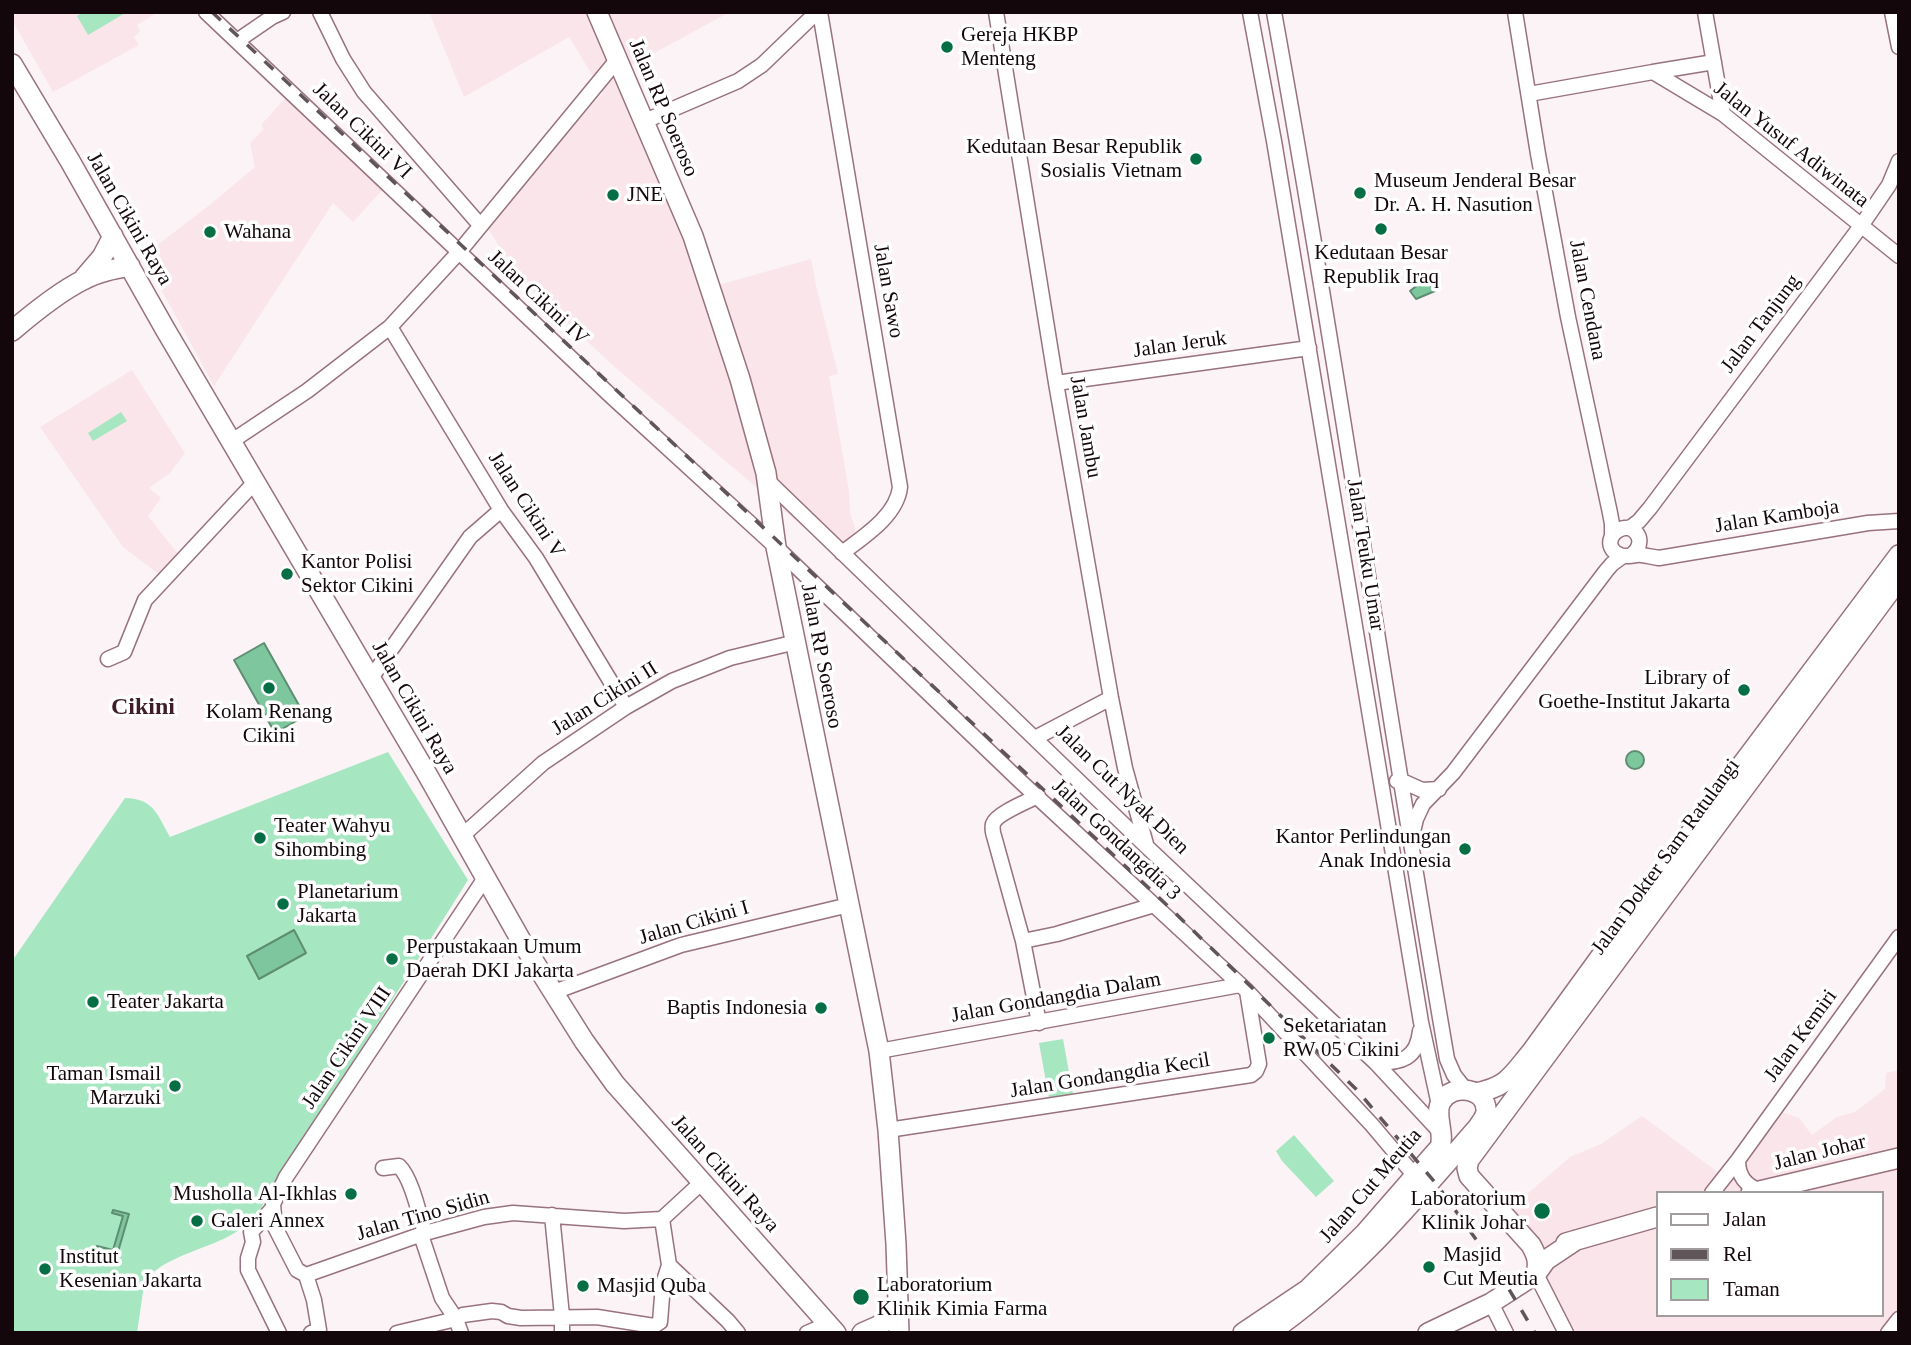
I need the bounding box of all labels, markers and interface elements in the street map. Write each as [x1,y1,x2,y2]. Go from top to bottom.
place label: Gereja HKBP Menteng [961,22,1078,72]
street label: Jalan RP Soeroso [623,35,703,181]
marker: Gereja HKBP Menteng [939,39,955,55]
street label: Jalan Cikini VI [307,77,417,185]
street label: Jalan Yusuf Adiwinata [1708,77,1874,213]
place label: Kedutaan Besar Republik Sosialis Vietnam [966,134,1182,184]
street label: Jalan Cikini Raya [81,148,177,290]
marker: Kedutaan Besar Republik Sosialis Vietnam [1188,151,1204,167]
place label: Museum Jenderal Besar Dr. A. H. Nasution [1374,168,1576,218]
place label: JNE [627,182,663,208]
marker: Museum Jenderal Besar Dr. A. H. Nasution [1352,185,1368,201]
marker: JNE [605,187,621,203]
place label: Wahana [224,219,291,245]
marker: Kedutaan Besar Republik Iraq [1373,221,1389,237]
marker: Wahana [202,224,218,240]
street label: Jalan Cendana [1563,238,1611,362]
place label: Kedutaan Besar Republik Iraq [1314,240,1448,290]
street label: Jalan Sawo [867,242,909,340]
street label: Jalan Cikini IV [482,245,594,351]
street label: Jalan Tanjung [1716,270,1806,378]
street label: Jalan Jeruk [1132,326,1228,364]
street label: Jalan Jambu [1064,374,1106,480]
street label: Jalan Cikini V [482,447,570,563]
street label: Jalan Teuku Umar [1341,477,1389,633]
street label: Jalan Kamboja [1713,495,1841,539]
place label: Kantor Polisi Sektor Cikini [301,549,414,599]
marker: Kantor Polisi Sektor Cikini [279,566,295,582]
street label: Jalan RP Soeroso [795,581,847,731]
street label: Jalan Cikini Raya [366,637,462,779]
street label: Jalan Cikini II [547,656,663,742]
place label: Library of Goethe-Institut Jakarta [1538,665,1730,715]
marker: Kolam Renang Cikini [261,680,277,696]
marker: Library of Goethe-Institut Jakarta [1736,682,1752,698]
district label: Cikini [111,694,175,722]
place label: Kolam Renang Cikini [206,699,332,749]
street label: Jalan Cut Nyak Dien [1050,720,1194,860]
street label: Jalan Dokter Sam Ratulangi [1586,754,1746,960]
street label: Jalan Gondangdia 3 [1046,774,1186,906]
place label: Teater Wahyu Sihombing [274,813,390,863]
place label: Kantor Perlindungan Anak Indonesia [1275,824,1451,874]
marker: Teater Wahyu Sihombing [252,830,268,846]
marker: Kantor Perlindungan Anak Indonesia [1457,841,1473,857]
place label: Planetarium Jakarta [297,879,398,929]
street label: Jalan Cikini I [636,895,752,951]
marker: Planetarium Jakarta [275,896,291,912]
place label: Perpustakaan Umum Daerah DKI Jakarta [406,934,582,984]
marker: Perpustakaan Umum Daerah DKI Jakarta [384,951,400,967]
street label: Jalan Gondangdia Dalam [949,967,1163,1029]
street label: Jalan Cikini VIII [297,982,397,1114]
street label: Jalan Kemiri [1759,985,1843,1087]
place label: Teater Jakarta [107,989,224,1015]
marker: Teater Jakarta [85,994,101,1010]
place label: Baptis Indonesia [666,995,807,1021]
marker: Baptis Indonesia [813,1000,829,1016]
place label: Seketariatan RW 05 Cikini [1283,1013,1400,1063]
marker: Seketariatan RW 05 Cikini [1261,1030,1277,1046]
street label: Jalan Gondangdia Kecil [1008,1048,1212,1104]
place label: Taman Ismail Marzuki [46,1061,161,1111]
marker: Taman Ismail Marzuki [167,1078,183,1094]
street label: Jalan Cikini Raya [666,1110,784,1238]
street label: Jalan Cut Meutia [1314,1124,1428,1248]
street label: Jalan Johar [1771,1129,1869,1177]
place label: Musholla Al-Ikhlas [173,1181,337,1207]
street label: Jalan Tino Sidin [354,1185,492,1247]
marker: Musholla Al-Ikhlas [343,1186,359,1202]
place label: Laboratorium Klinik Johar [1411,1186,1526,1236]
legend [1656,1191,1883,1317]
marker: Laboratorium Klinik Johar [1532,1201,1552,1221]
text: Jalan [1723,1207,1766,1231]
place label: Galeri Annex [211,1208,325,1234]
marker: Galeri Annex [189,1213,205,1229]
place label: Masjid Cut Meutia [1443,1242,1538,1292]
text: Rel [1723,1242,1752,1266]
place label: Institut Kesenian Jakarta [59,1244,202,1294]
marker: Masjid Cut Meutia [1421,1259,1437,1275]
marker: Institut Kesenian Jakarta [37,1261,53,1277]
place label: Laboratorium Klinik Kimia Farma [877,1272,1047,1322]
place label: Masjid Quba [597,1273,706,1299]
text: Taman [1723,1277,1780,1301]
marker: Masjid Quba [575,1278,591,1294]
marker: Laboratorium Klinik Kimia Farma [851,1287,871,1307]

